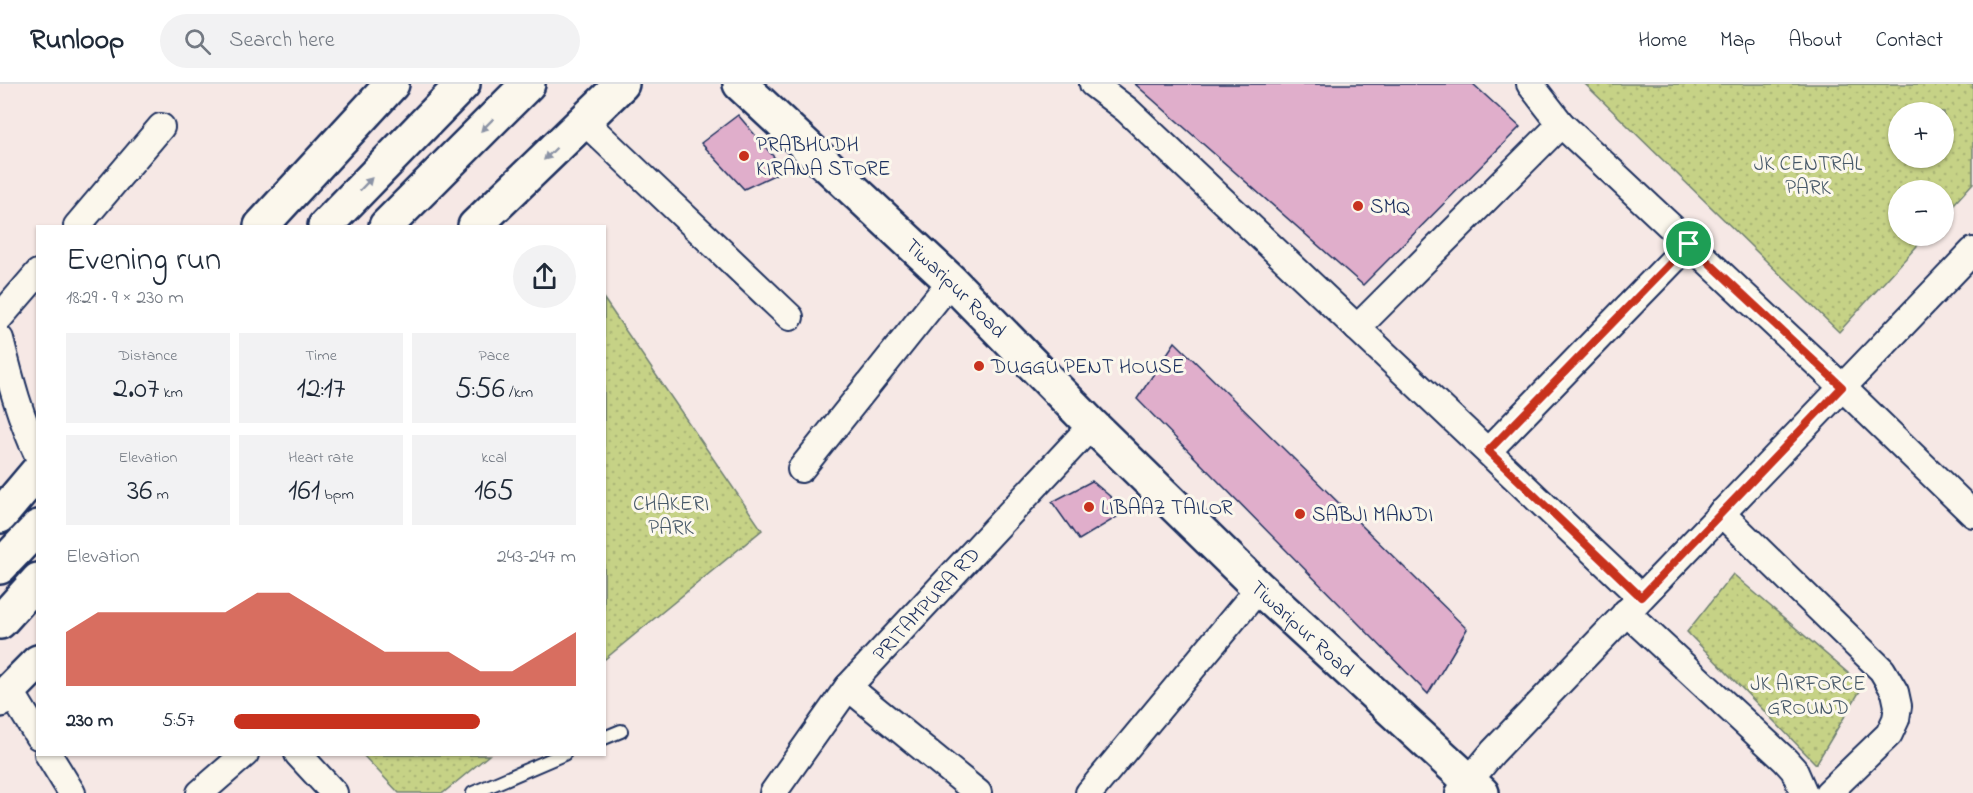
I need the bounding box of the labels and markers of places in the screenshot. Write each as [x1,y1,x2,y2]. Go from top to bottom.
place label: PRABHUDH KIRANA STORE [756,131,890,185]
marker: PRABHUDH KIRANA STORE [737,149,751,163]
place label: SMQ [1370,193,1410,223]
marker: SMQ [1351,199,1365,213]
pin [1663,218,1714,269]
place label: DUGGU PENT HOUSE [990,353,1184,383]
marker: DUGGU PENT HOUSE [972,359,986,373]
place label: LIBAAZ TAILOR [1101,494,1233,524]
marker: LIBAAZ TAILOR [1082,500,1096,514]
place label: SABJI MANDI [1312,501,1433,531]
marker: SABJI MANDI [1293,507,1307,521]

